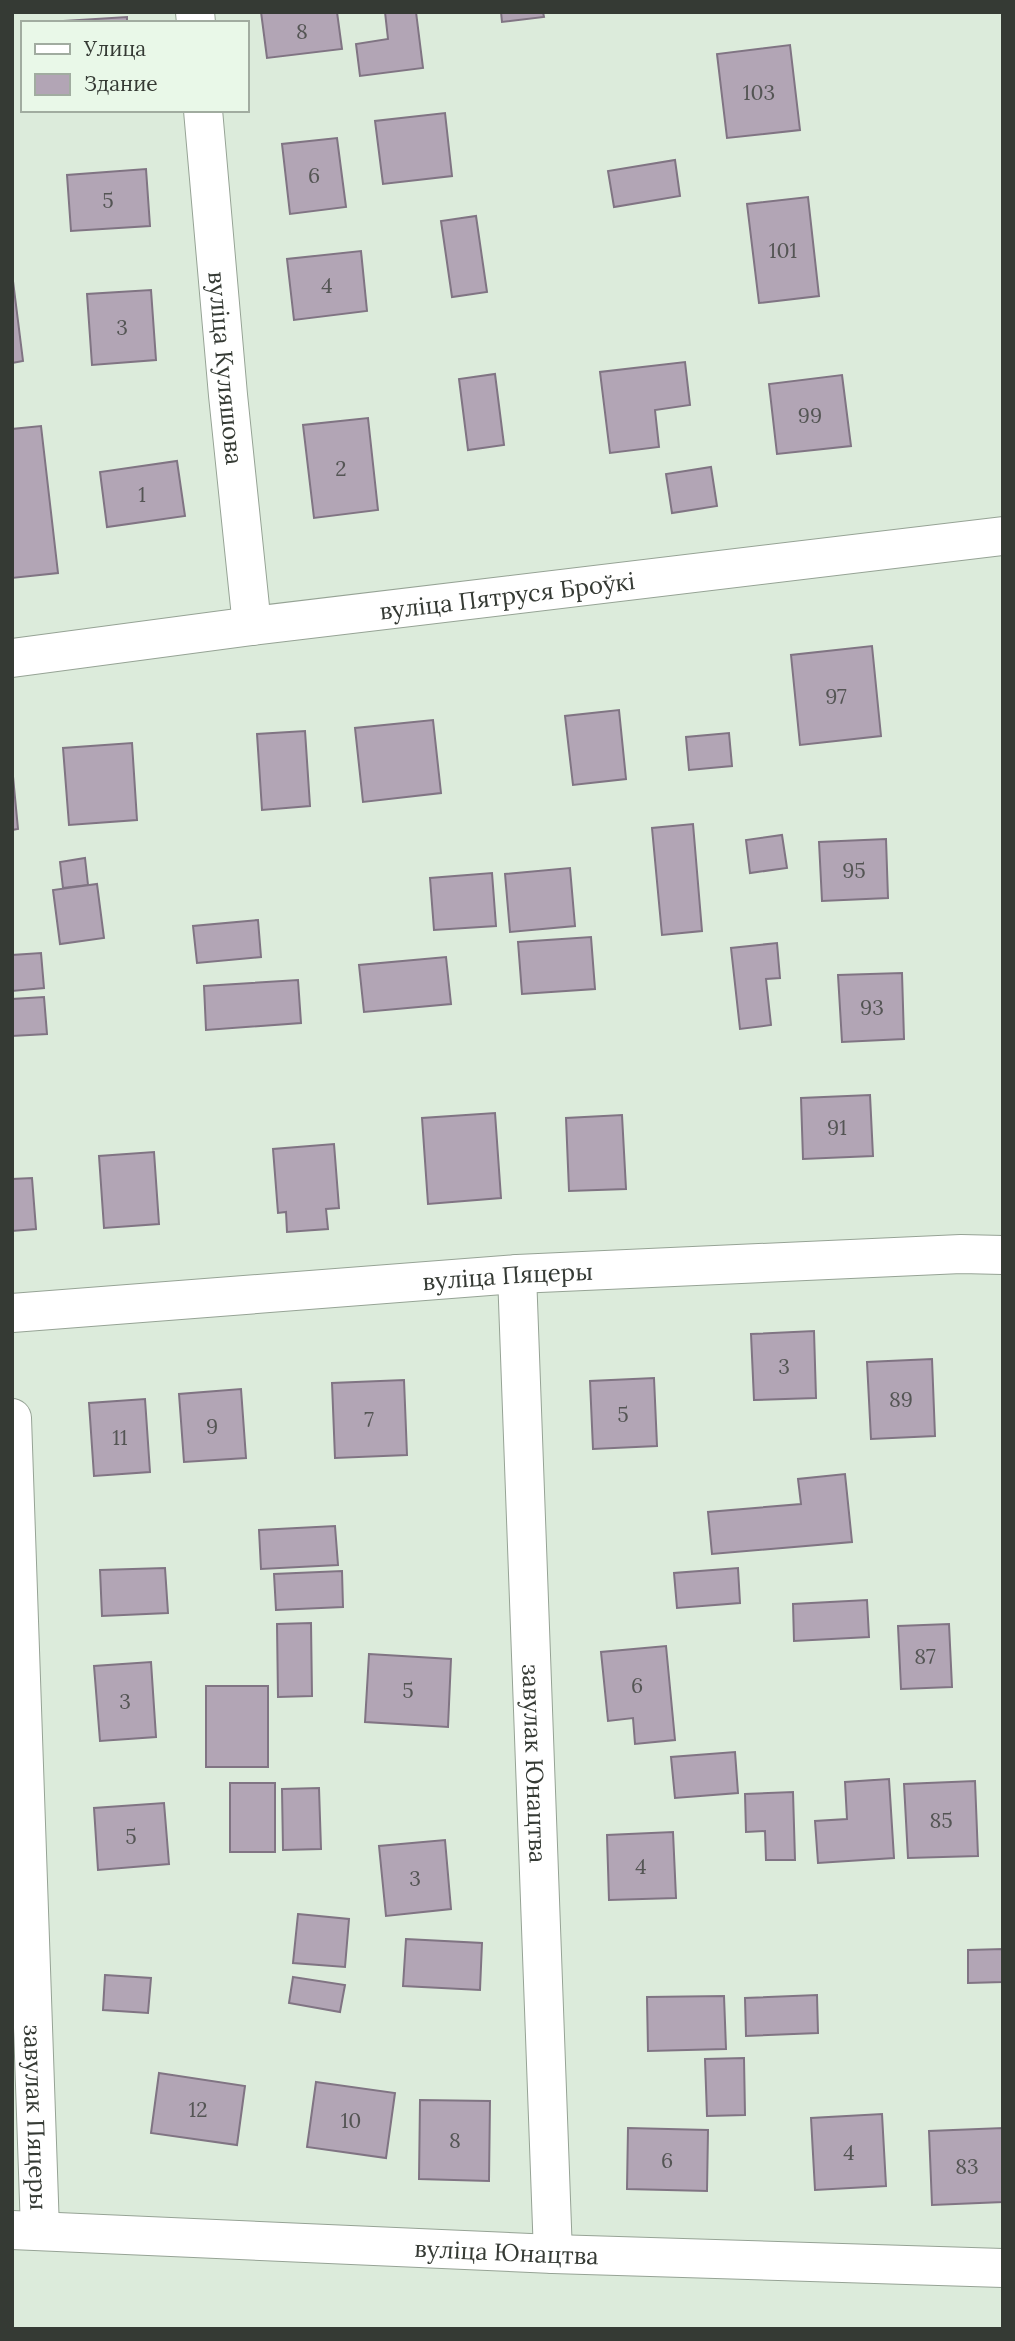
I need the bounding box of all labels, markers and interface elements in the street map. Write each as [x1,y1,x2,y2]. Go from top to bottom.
house number: 8 [296,18,308,45]
legend [21,21,248,112]
text: Улица [83,35,146,62]
text: Здание [84,70,158,97]
house number: 103 [743,79,775,106]
house number: 6 [308,162,320,189]
house number: 5 [102,187,114,214]
house number: 101 [769,237,797,264]
street label: вуліца Куляшова [202,270,251,466]
house number: 4 [321,272,333,299]
house number: 3 [116,314,128,341]
house number: 99 [798,402,822,429]
house number: 2 [335,455,347,482]
house number: 1 [138,481,146,508]
street label: вуліца Пятруся Броўкі [378,565,637,626]
house number: 97 [825,683,847,710]
house number: 95 [842,857,866,884]
house number: 93 [860,994,884,1021]
house number: 91 [827,1114,847,1141]
street label: вуліца Пяцеры [421,1255,594,1297]
house number: 3 [778,1353,790,1380]
house number: 89 [889,1386,913,1413]
house number: 5 [617,1401,629,1428]
house number: 7 [364,1406,374,1433]
house number: 9 [206,1413,218,1440]
house number: 11 [112,1424,128,1451]
house number: 87 [914,1643,936,1670]
street label: завулак Юнацтва [516,1664,554,1864]
house number: 6 [631,1672,643,1699]
house number: 5 [402,1677,414,1704]
house number: 3 [119,1688,131,1715]
house number: 85 [929,1807,953,1834]
house number: 5 [125,1823,137,1850]
house number: 4 [635,1853,647,1880]
house number: 3 [409,1865,421,1892]
street label: завулак Пяцеры [17,2024,55,2211]
house number: 12 [189,2096,207,2123]
house number: 10 [341,2107,361,2134]
house number: 8 [449,2127,461,2154]
house number: 4 [843,2139,855,2166]
house number: 6 [661,2147,673,2174]
house number: 83 [955,2153,979,2180]
street label: вуліца Юнацтва [414,2232,599,2271]

